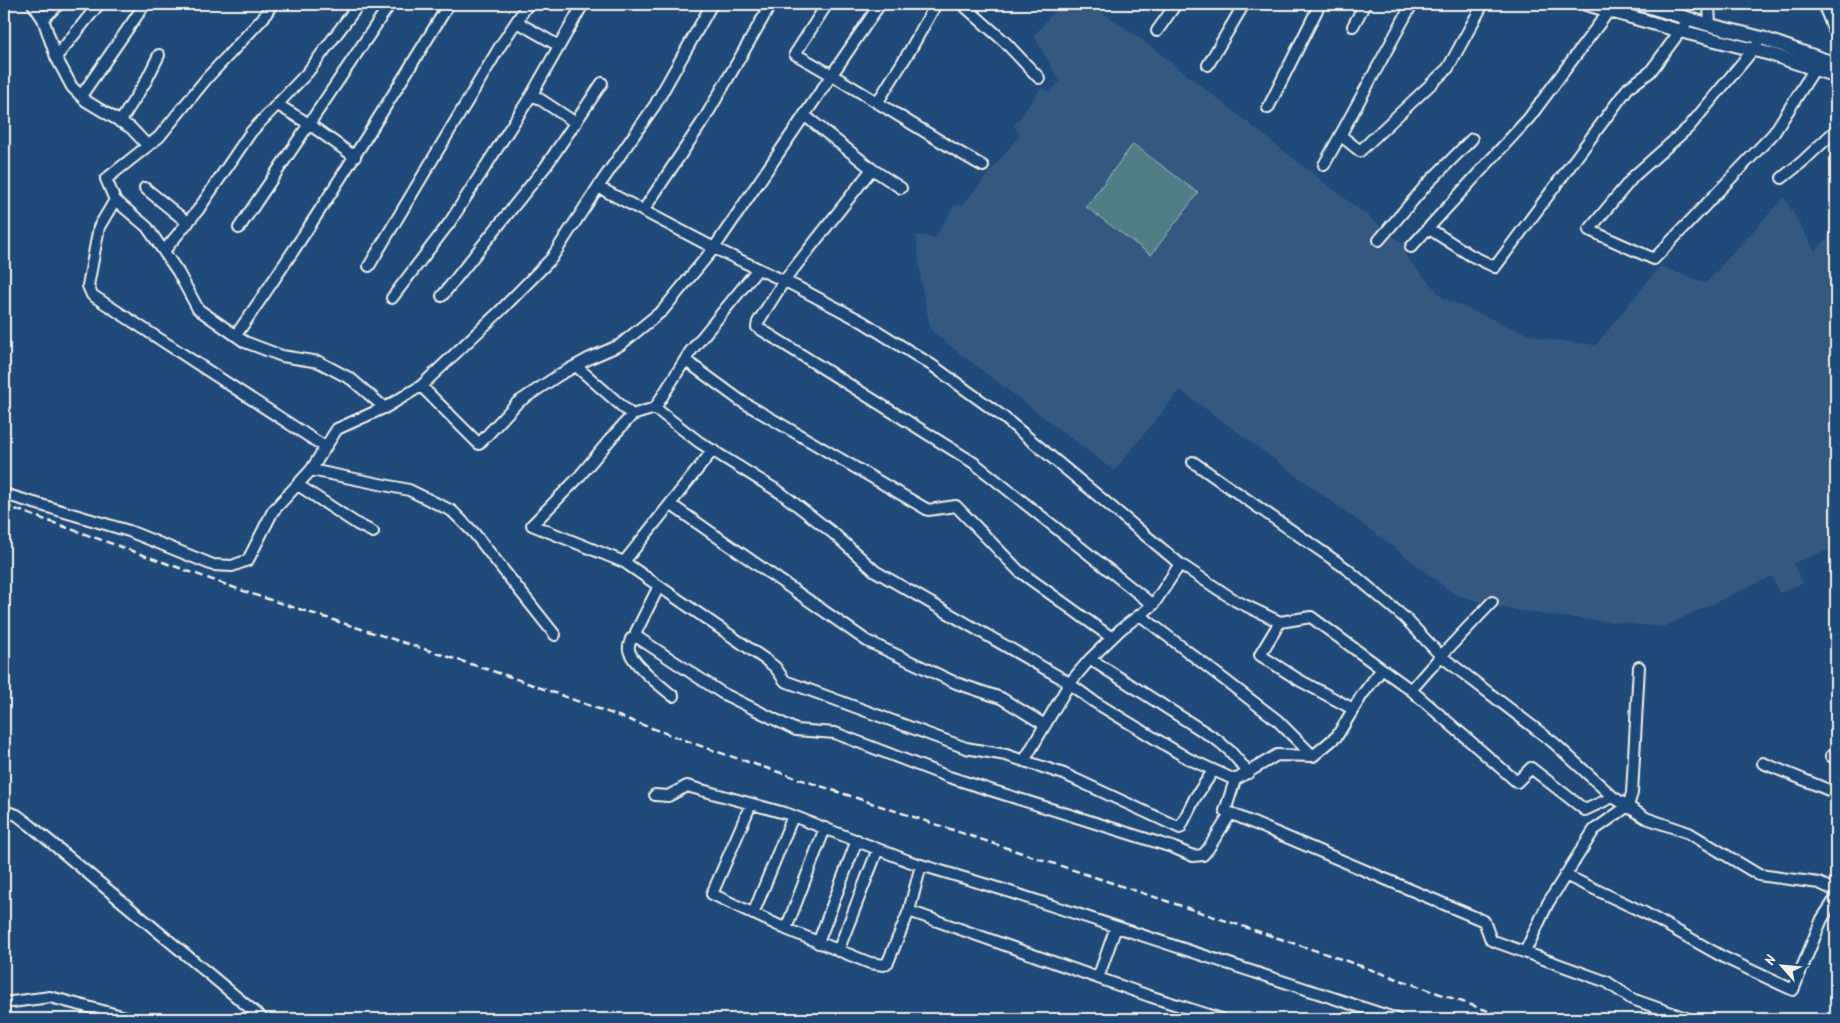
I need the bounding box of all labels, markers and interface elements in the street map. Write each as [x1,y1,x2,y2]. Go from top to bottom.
north arrow [1758,940,1808,990]
text: N [1759,951,1783,969]

